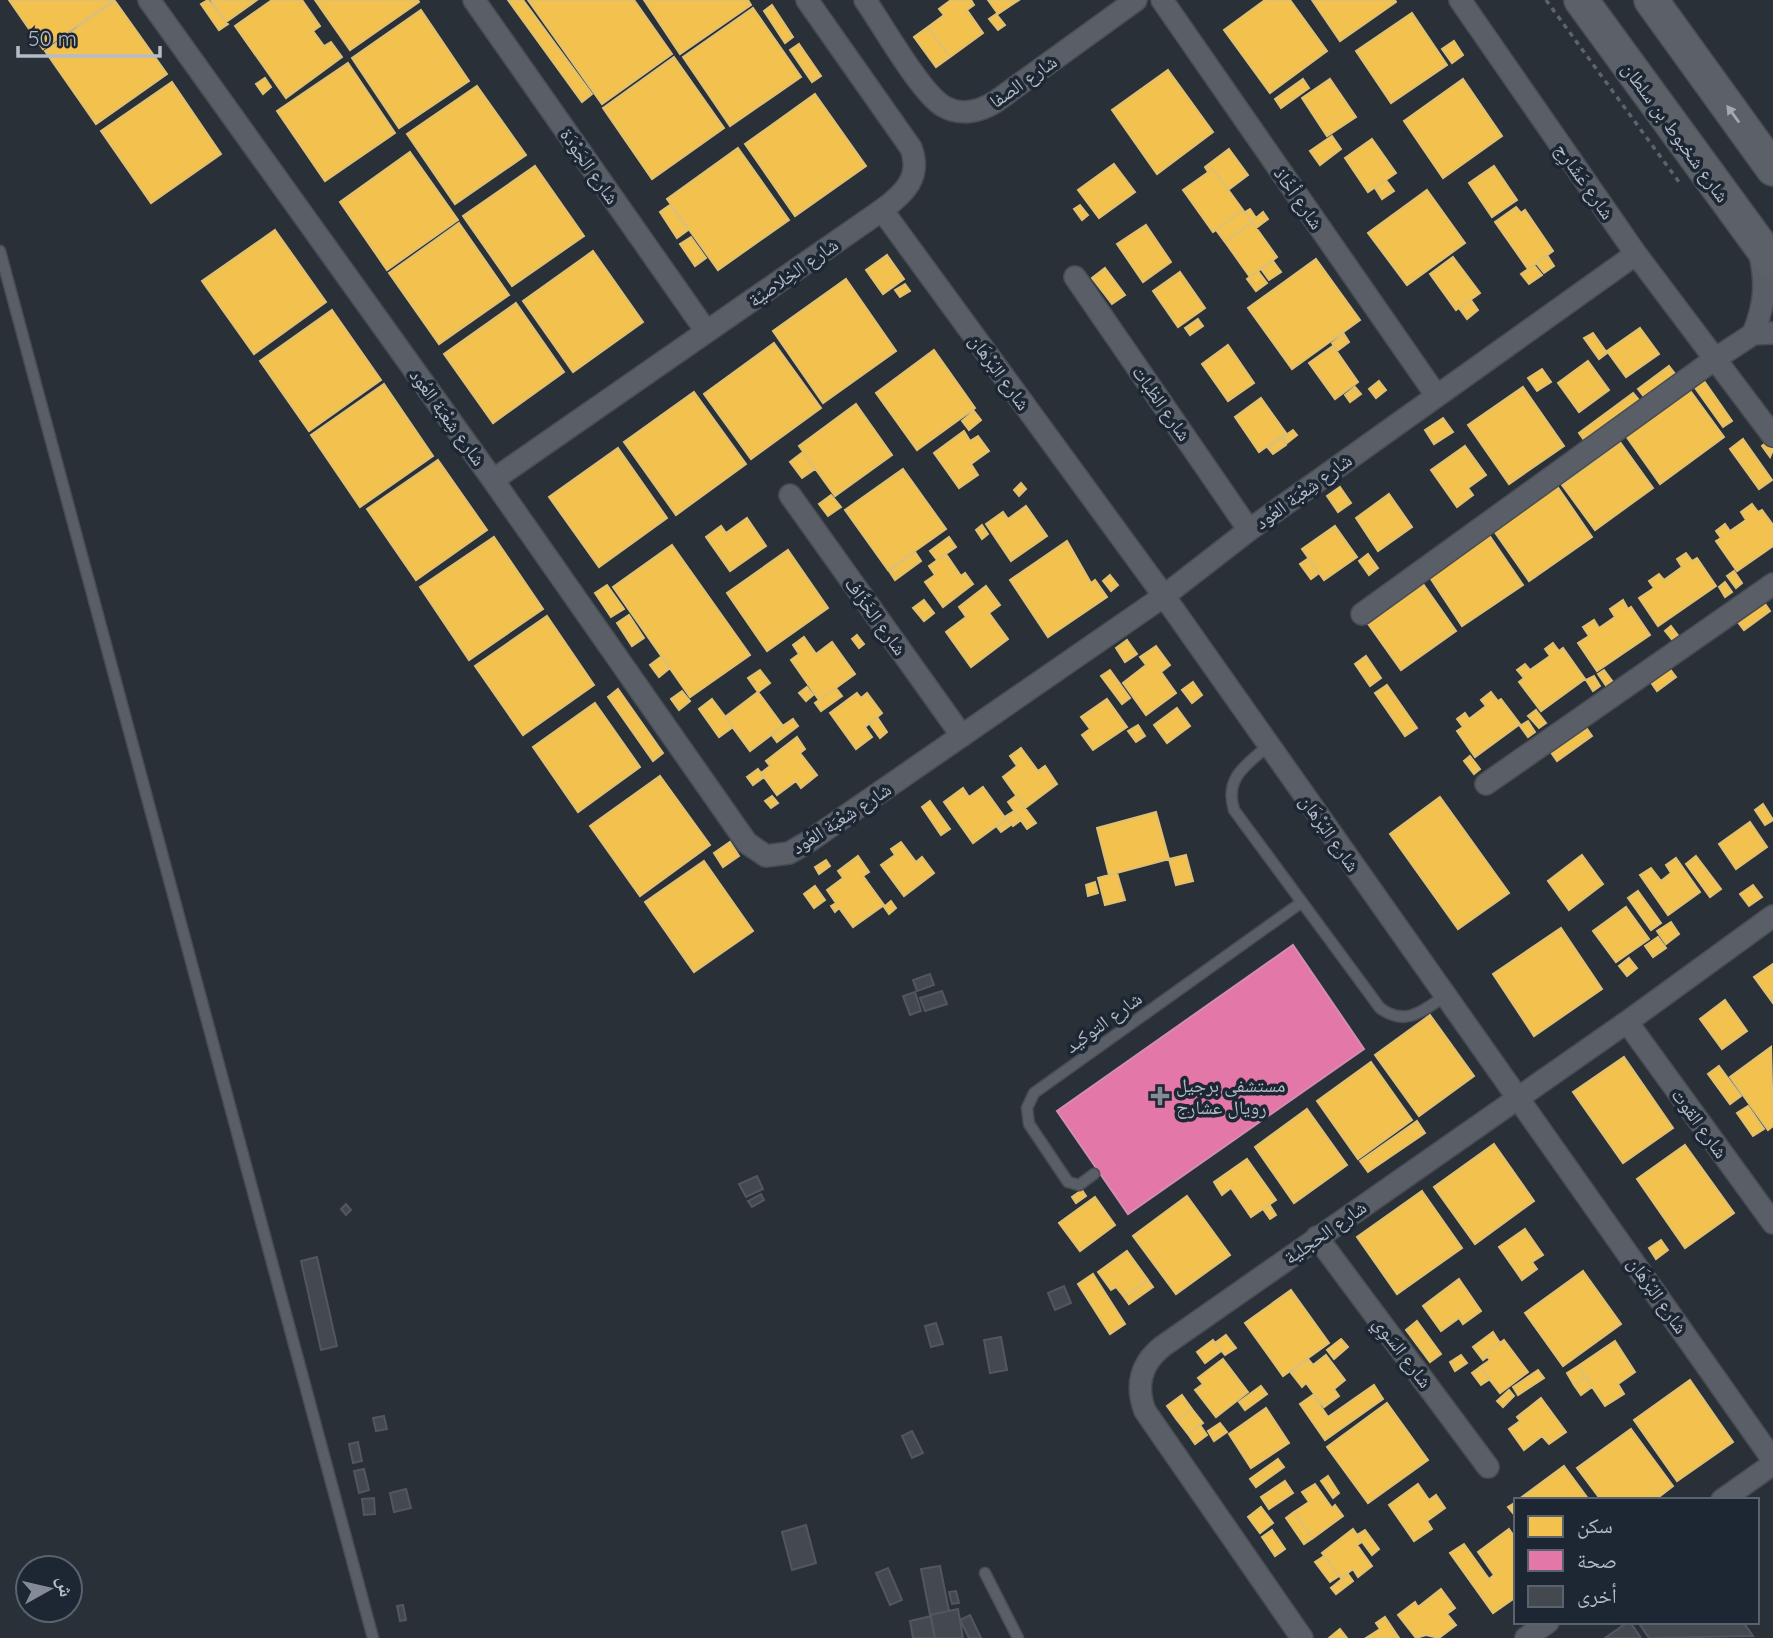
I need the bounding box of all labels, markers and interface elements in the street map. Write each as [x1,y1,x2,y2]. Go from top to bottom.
scale bar [18,14,159,58]
text: 50 m [28,25,77,51]
street label: شارع الصفا [985,49,1061,113]
street label: شارع شخبوط بن سلطان [1617,57,1735,207]
one-way arrow [1726,105,1740,123]
street label: شارع الجَوْدَة [555,123,625,209]
street label: شارع عَشَارِج [1547,138,1620,226]
street label: شارع أخّاذ [1269,162,1329,234]
street label: شارع الخِلاصيّة [743,232,843,312]
street label: شارع البُرْهَان [964,329,1036,415]
street label: شارع الظبات [1127,361,1197,445]
street label: شارع شِعْبَة العُود [405,364,491,470]
street label: شارع شِعْبَة العُود [1250,448,1356,534]
street label: شارع الخَزَّاف [840,572,912,660]
street label: شارع شِعْبَة العُود [787,777,896,859]
street label: شارع البُرْهَان [1295,790,1365,876]
street label: شارع التوكيد [1060,986,1146,1058]
place label: مستشفى برجيل رويال عشارج [1176,1073,1285,1119]
street label: شارع القوت [1667,1083,1733,1163]
marker: مستشفى برجيل رويال عشارج [1150,1086,1170,1106]
street label: شارع الحجلية [1279,1195,1371,1269]
street label: شارع البُرْهَان [1623,1252,1693,1338]
street label: شارع السَوِي [1365,1312,1438,1395]
legend [1514,1498,1759,1624]
text: سكن [1577,1512,1613,1539]
text: صحة [1577,1547,1617,1573]
north arrow [14,1554,84,1624]
text: ش [53,1575,79,1598]
text: أخرى [1577,1582,1617,1608]

